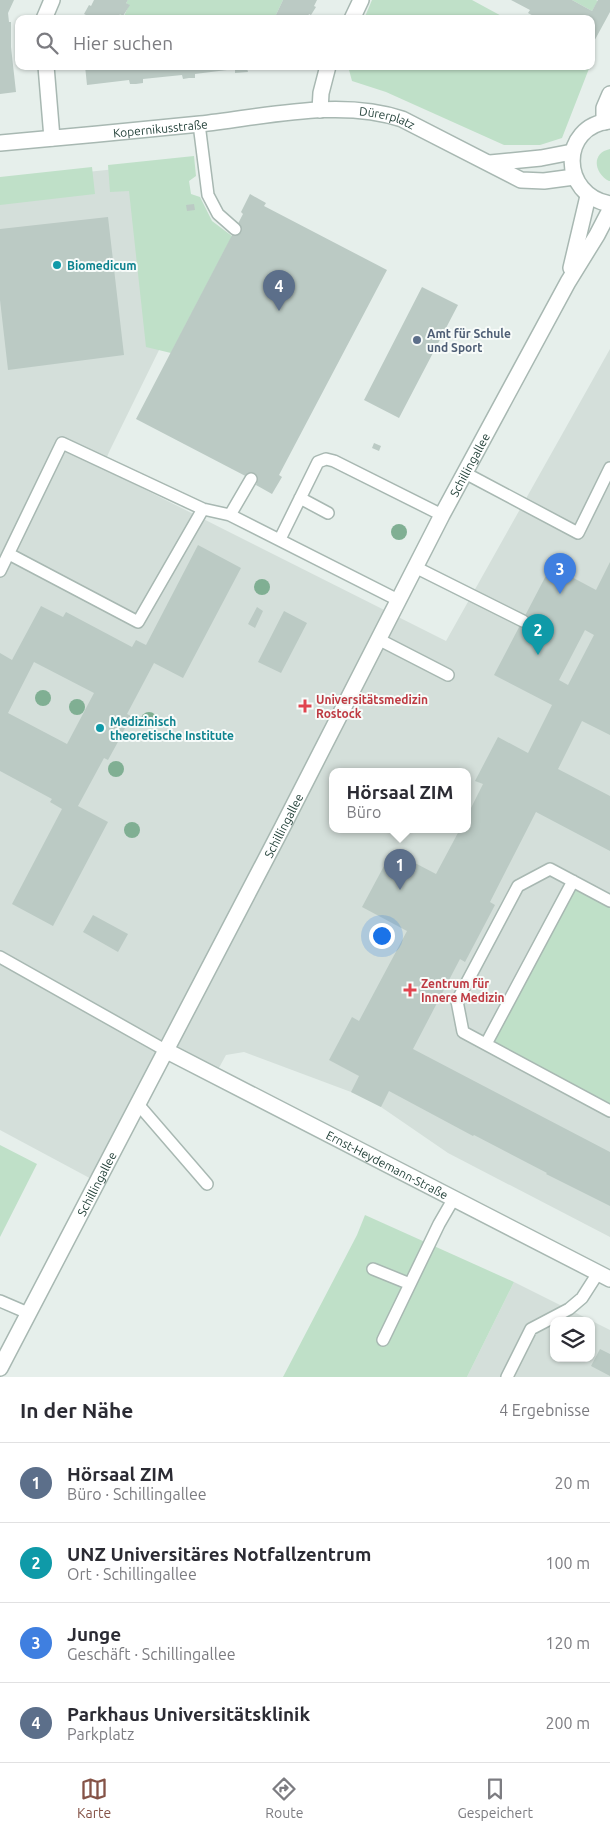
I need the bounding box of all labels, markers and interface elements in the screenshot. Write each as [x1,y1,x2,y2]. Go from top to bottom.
search box [15,15,595,70]
icon: search [33,29,61,57]
text: Hier suchen [73,32,173,54]
street label: Dürerplatz [359,104,418,131]
street label: Kopernikusstraße [112,117,208,139]
marker: Biomedicum [51,259,63,271]
place label: Biomedicum [67,259,137,272]
pin: 4 [263,270,295,311]
place label: Amt für Schule und Sport [427,327,511,354]
marker: Amt für Schule und Sport [411,334,423,346]
street label: Schillingallee [447,431,492,499]
pin: 3 [544,553,576,594]
pin: 2 [522,614,554,655]
place label: Universitätsmedizin Rostock [316,693,428,720]
marker: Universitätsmedizin Rostock [298,699,312,713]
place label: Medizinisch theoretische Institute [110,715,234,742]
marker: Medizinisch theoretische Institute [94,722,106,734]
popup [329,768,471,833]
text: Hörsaal ZIM [347,781,453,803]
street label: Schillingallee [261,791,305,860]
text: Büro [347,803,381,821]
pin: 1 [384,849,416,890]
your location [369,923,395,949]
place label: Zentrum für Innere Medizin [421,977,505,1004]
marker: Zentrum für Innere Medizin [403,983,417,997]
street label: Ernst-Heydemann-Straße [324,1128,450,1201]
street label: Schillingallee [74,1149,118,1218]
map controls [550,1317,595,1362]
button: layers [550,1317,595,1362]
text: In der Nähe [20,1398,133,1422]
text: 4 Ergebnisse [499,1401,590,1419]
text: Hörsaal ZIM [67,1463,174,1485]
text: 1 [31,1474,41,1492]
text: 20 m [554,1474,590,1492]
text: Büro · Schillingallee [67,1485,207,1503]
text: UNZ Universitäres Notfallzentrum [67,1543,371,1565]
text: 2 [31,1554,41,1572]
text: 100 m [545,1554,590,1572]
text: Ort · Schillingallee [67,1565,197,1583]
text: Junge [67,1623,121,1645]
text: 3 [31,1634,41,1652]
text: 120 m [545,1634,590,1652]
text: Geschäft · Schillingallee [67,1645,236,1663]
text: Parkhaus Universitätsklinik [67,1703,310,1725]
text: 4 [31,1714,41,1732]
text: 200 m [545,1714,590,1732]
text: Parkplatz [67,1725,134,1743]
tab: Karte [77,1775,111,1821]
tab: Route [265,1775,303,1821]
tab: Gespeichert [458,1775,533,1821]

